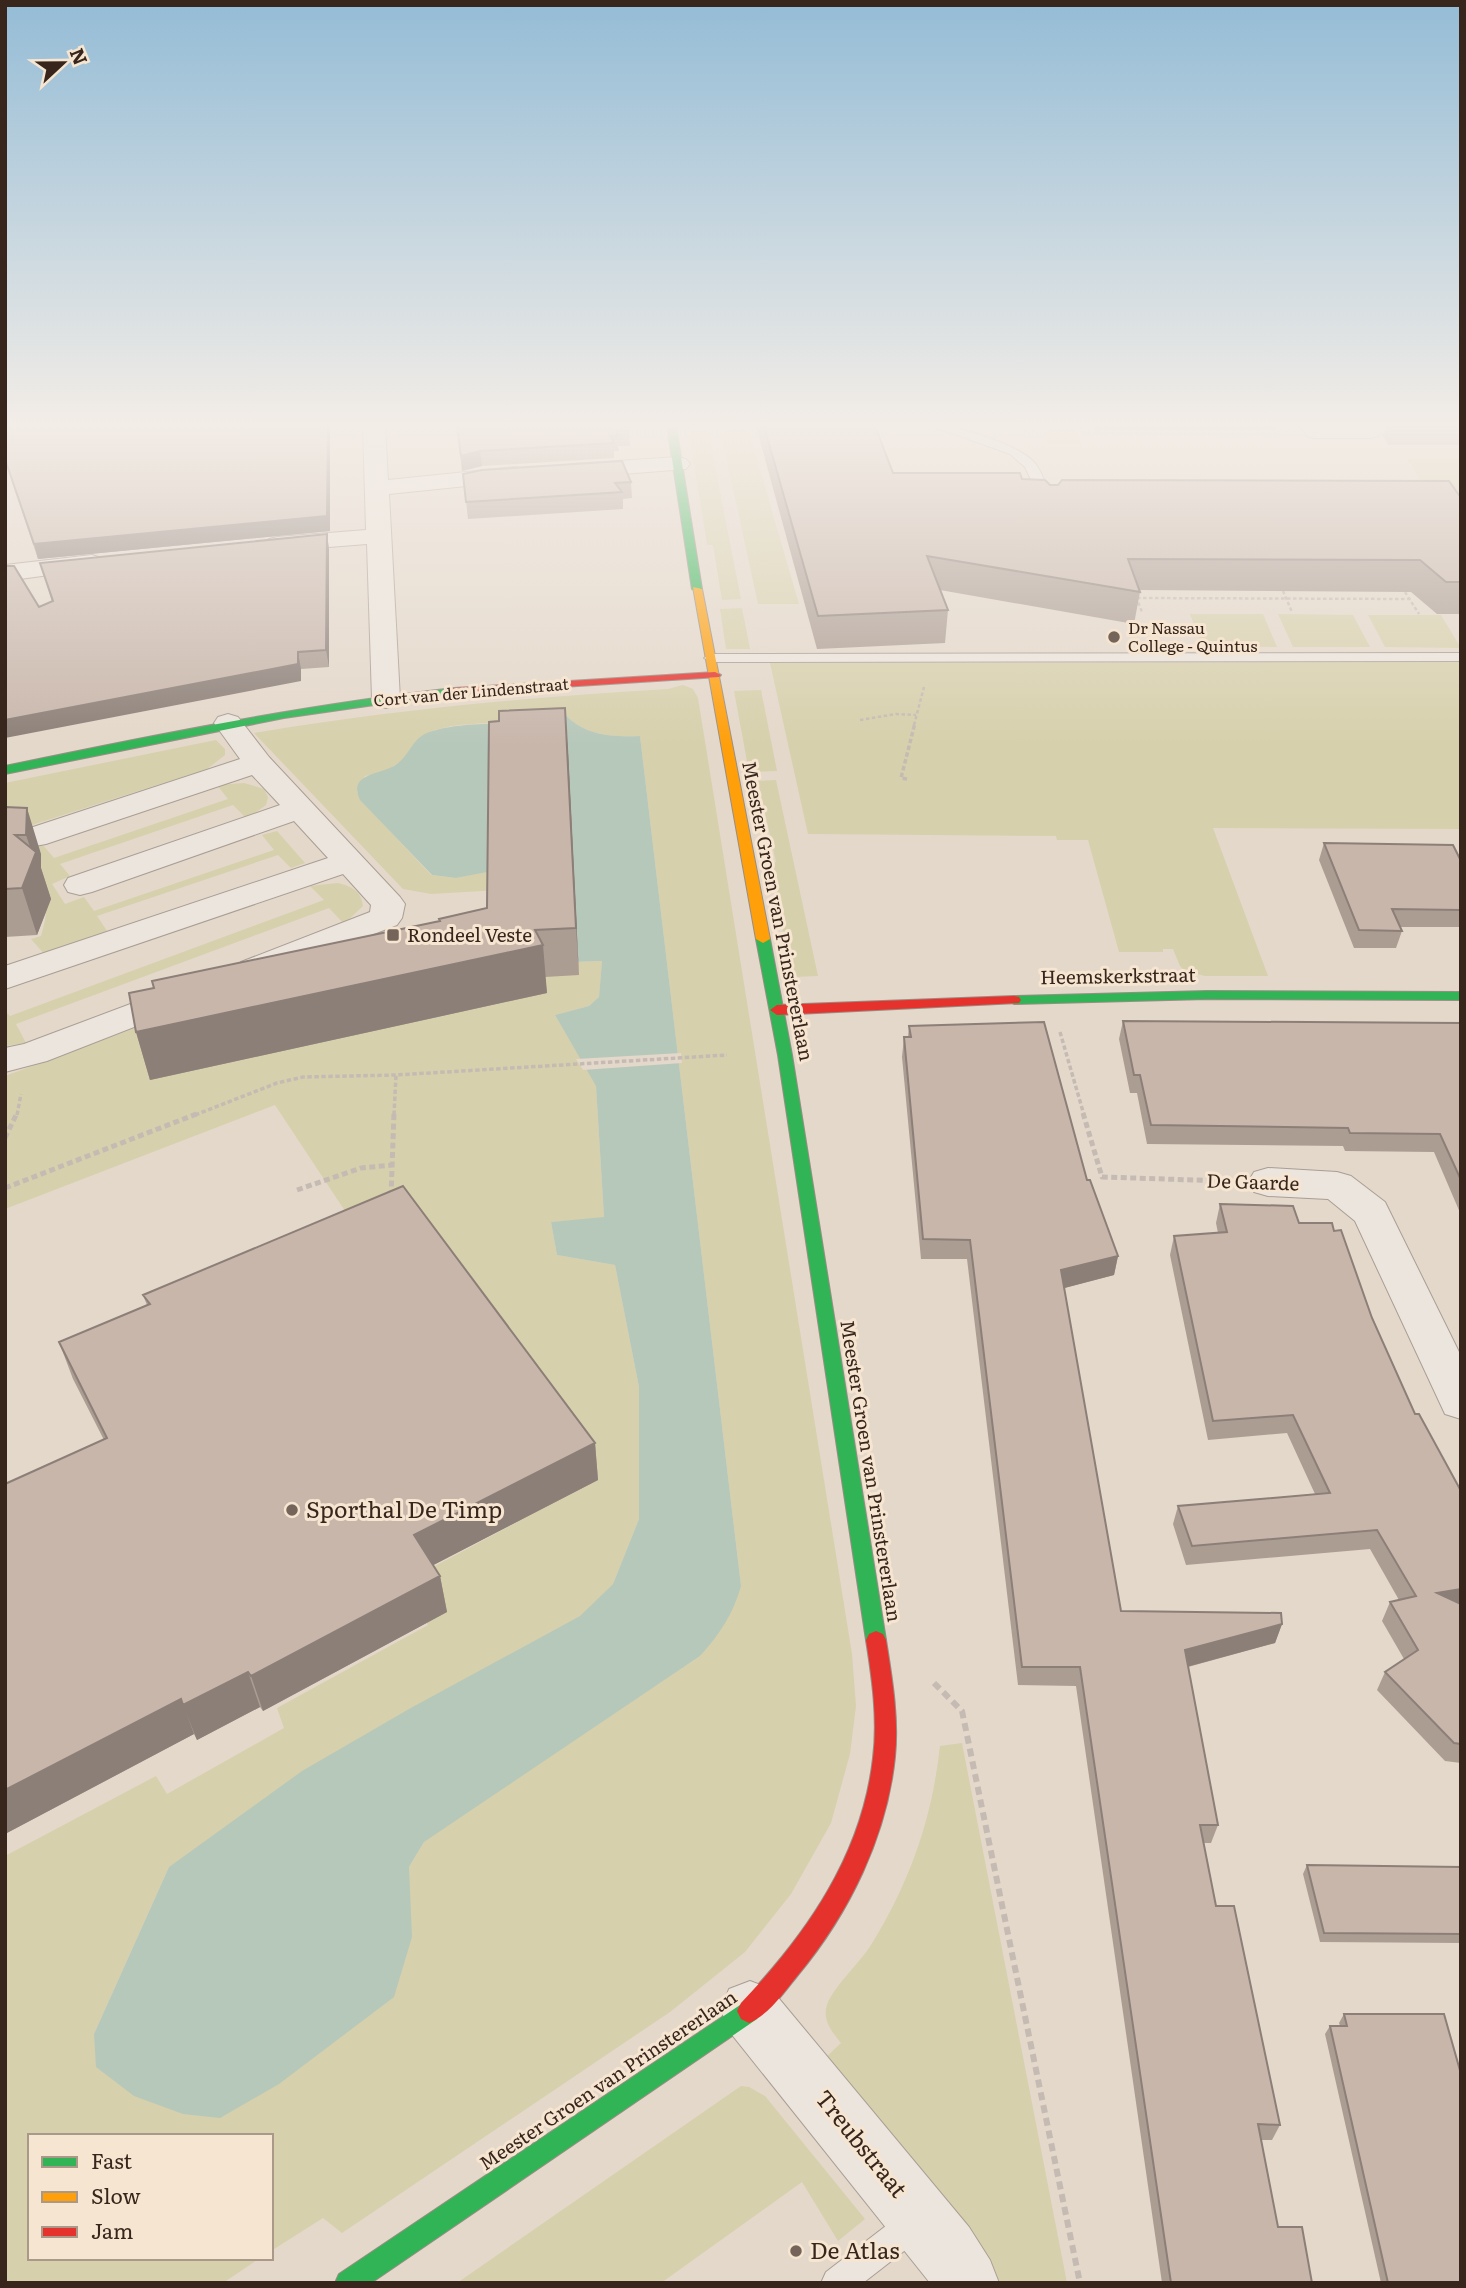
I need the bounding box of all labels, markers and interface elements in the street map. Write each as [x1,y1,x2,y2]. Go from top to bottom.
north arrow [28,28,98,98]
text: N [64,44,96,69]
place label: Dr Nassau College - Quintus [1128,615,1258,657]
marker: Dr Nassau College - Quintus [1106,629,1122,645]
street label: Cort van der Lindenstraat [372,670,570,711]
street label: Meester Groen van Prinstererlaan [736,758,822,1063]
place label: Rondeel Veste [407,920,532,948]
marker: Rondeel Veste [385,927,401,943]
street label: Heemskerkstraat [1040,960,1196,990]
street label: De Gaarde [1206,1165,1300,1197]
street label: Meester Groen van Prinstererlaan [834,1318,910,1624]
place label: Sporthal De Timp [306,1491,502,1525]
marker: Sporthal De Timp [284,1502,300,1518]
street label: Meester Groen van Prinstererlaan [473,1982,742,2176]
street label: Treubstraat [808,2082,917,2204]
legend [28,2134,273,2260]
text: Fast [91,2144,132,2175]
text: Slow [91,2179,141,2210]
text: Jam [91,2214,133,2245]
place label: De Atlas [810,2232,900,2266]
marker: De Atlas [788,2243,804,2259]

